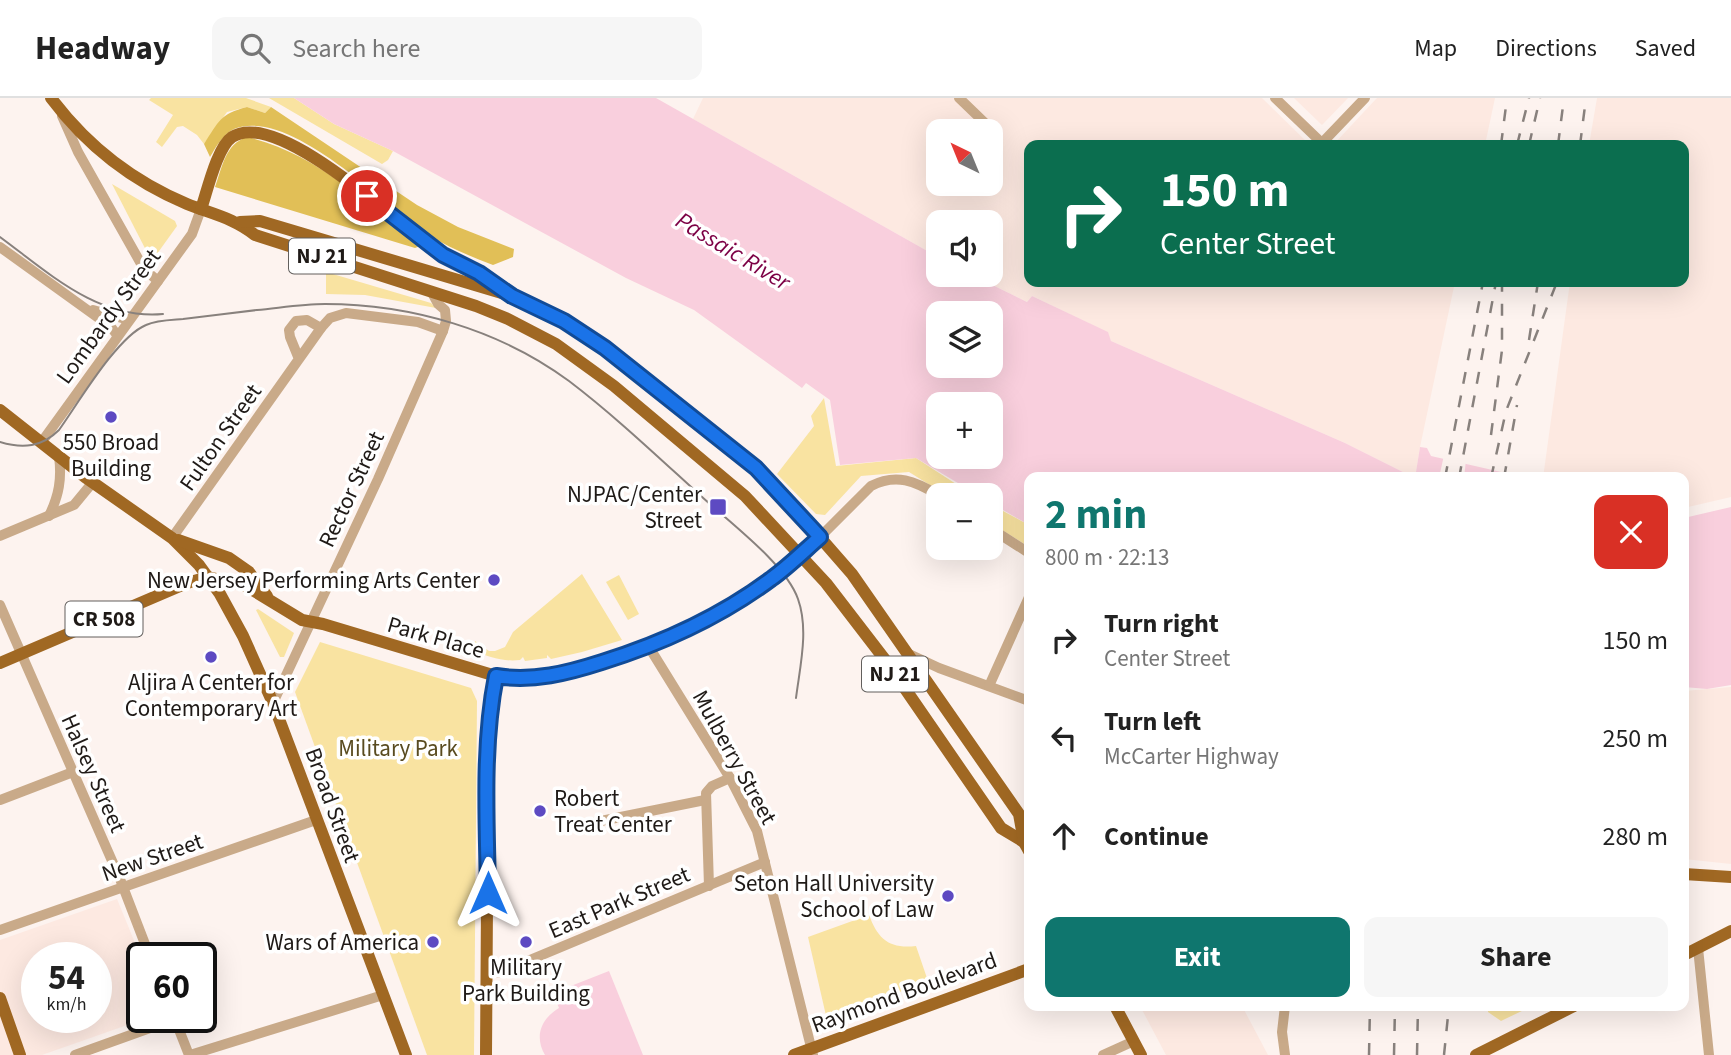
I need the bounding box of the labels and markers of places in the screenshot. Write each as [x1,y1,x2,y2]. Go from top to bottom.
pin [337,166,397,226]
marker: 550 Broad Building [103,409,119,425]
place label: 550 Broad Building [63,426,159,485]
place label: NJPAC/Center Street [567,478,703,537]
marker: NJPAC/Center Street [708,497,728,517]
place label: New Jersey Performing Arts Center [147,564,481,597]
marker: New Jersey Performing Arts Center [486,572,502,588]
marker: Aljira A Center for Contemporary Art [203,649,219,665]
place label: Aljira A Center for Contemporary Art [125,666,297,725]
place label: Robert Treat Center [554,782,673,841]
marker: Robert Treat Center [532,803,548,819]
place label: Seton Hall University School of Law [734,867,934,926]
marker: Seton Hall University School of Law [940,888,956,904]
place label: Wars of America [265,926,419,959]
marker: Wars of America [425,934,441,950]
marker: Military Park Building [518,934,534,950]
place label: Military Park Building [462,951,590,1010]

